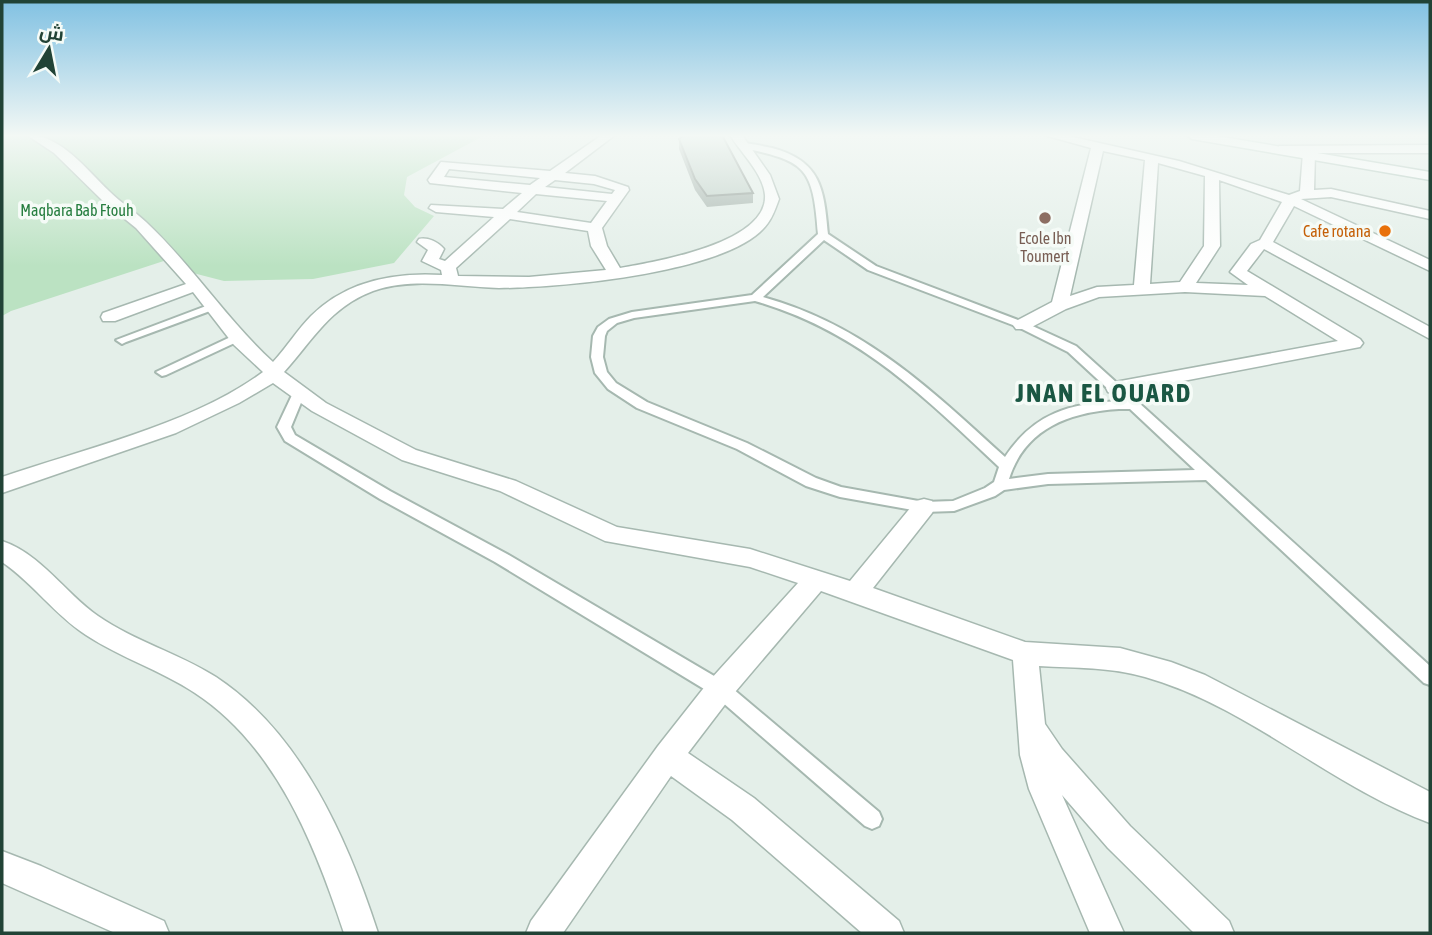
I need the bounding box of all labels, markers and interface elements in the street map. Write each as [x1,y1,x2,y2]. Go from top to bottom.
north arrow [14,14,84,84]
text: ش [38,19,66,46]
park label: Maqbara Bab Ftouh [20,201,134,220]
marker: Ecole Ibn Toumert [1037,210,1053,226]
place label: Cafe rotana [1303,222,1371,240]
marker: Cafe rotana [1377,223,1393,239]
place label: Ecole Ibn Toumert [1018,229,1072,265]
district label: JNAN EL OUARD [1015,378,1192,408]

